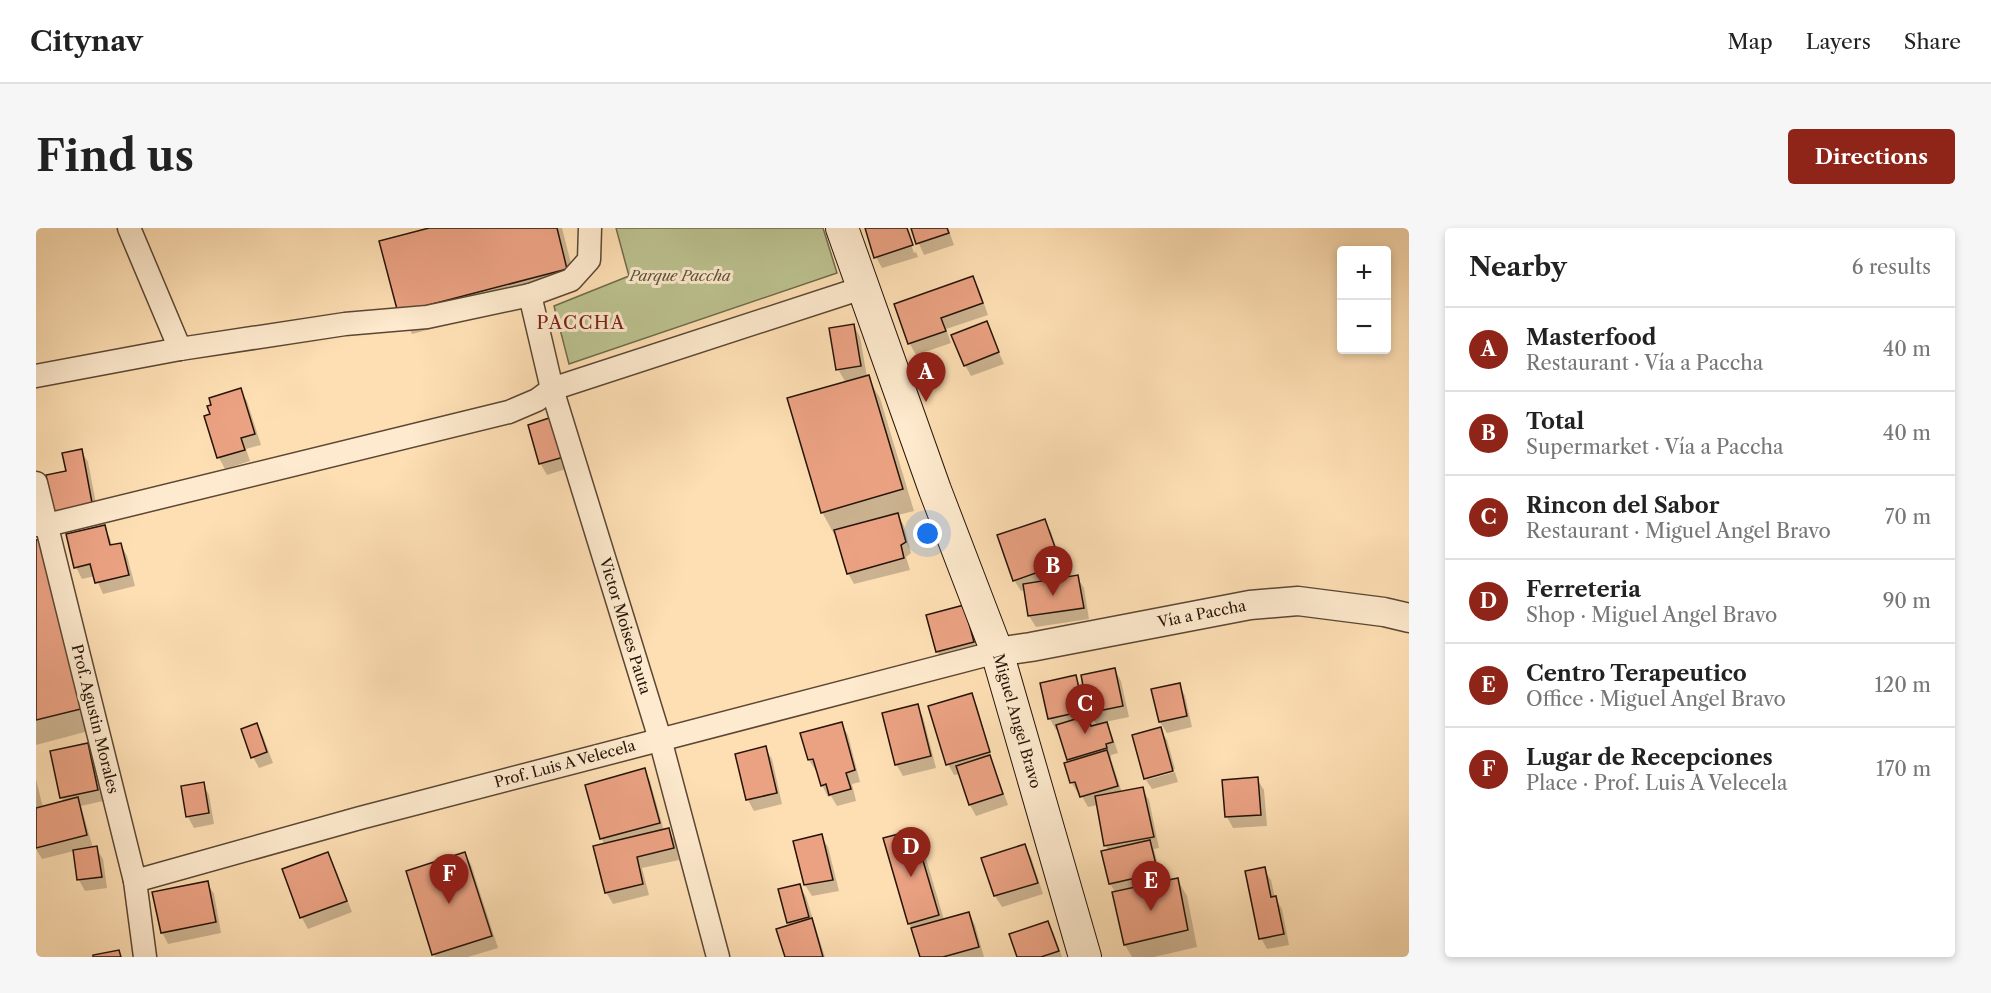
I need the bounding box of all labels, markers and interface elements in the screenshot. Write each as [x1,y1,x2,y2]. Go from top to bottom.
text: Citynav [30,24,143,58]
text: Map [1728,29,1773,54]
text: Layers [1806,29,1871,54]
text: Share [1904,29,1961,54]
button: Directions [1788,129,1955,184]
text: Find us [36,130,194,182]
map controls [1337,246,1391,354]
button: + [1337,246,1391,300]
text: Nearby [1469,251,1567,283]
text: 6 results [1852,255,1931,279]
park label: Parque Paccha [628,266,731,285]
button: − [1337,300,1391,354]
district label: PACCHA [536,312,626,334]
text: Masterfood [1526,324,1656,351]
text: A [1481,337,1496,361]
text: 40 m [1883,337,1931,361]
text: Restaurant · Vía a Paccha [1526,351,1763,375]
pin: A [906,352,946,402]
text: Total [1526,408,1584,435]
text: B [1481,421,1496,445]
text: 40 m [1883,421,1931,445]
text: Supermarket · Vía a Paccha [1526,435,1784,459]
text: Rincon del Sabor [1526,492,1719,519]
text: C [1480,505,1497,529]
text: 70 m [1885,505,1931,529]
your location [913,519,942,548]
text: Restaurant · Miguel Angel Bravo [1526,519,1831,543]
pin: B [1034,546,1072,596]
street label: Victor Moises Pauta [595,554,655,697]
text: Ferreteria [1526,576,1641,603]
text: D [1480,589,1497,613]
text: 90 m [1883,589,1931,613]
street label: Vía a Paccha [1155,596,1248,632]
text: Shop · Miguel Angel Bravo [1526,603,1777,627]
street label: Prof. Agustin Morales [68,642,123,796]
street label: Miguel Angel Bravo [989,651,1046,790]
text: Centro Terapeutico [1526,660,1747,687]
text: E [1481,673,1496,697]
text: 120 m [1874,673,1931,697]
pin: C [1066,684,1104,734]
text: Office · Miguel Angel Bravo [1526,687,1786,711]
street label: Prof. Luis A Velecela [492,736,638,792]
text: Lugar de Recepciones [1526,744,1773,771]
text: F [1482,757,1495,781]
text: 170 m [1876,757,1931,781]
text: Place · Prof. Luis A Velecela [1526,771,1788,795]
pin: D [892,828,930,877]
pin: F [430,854,468,904]
pin: E [1132,862,1170,911]

